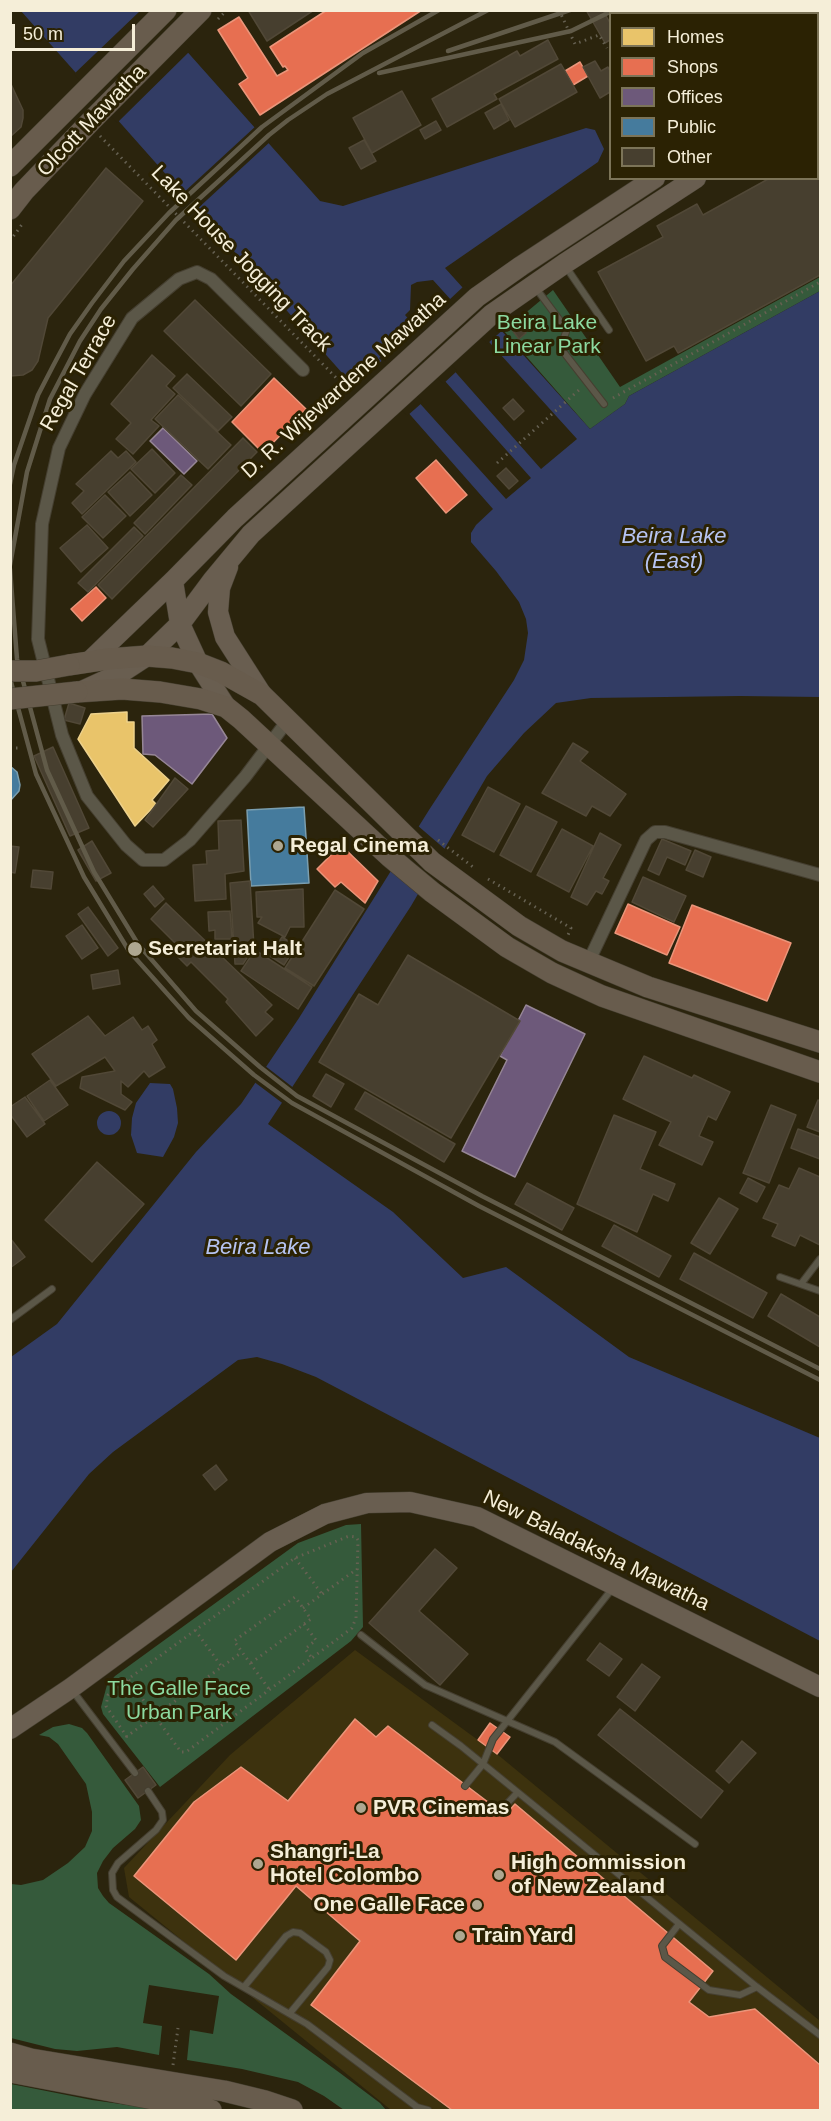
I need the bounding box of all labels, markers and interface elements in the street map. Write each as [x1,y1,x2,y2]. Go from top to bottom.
scale bar [15,12,138,50]
legend [609,12,819,180]
text: 50 m [23,24,63,44]
text: Homes [667,27,724,47]
text: Shops [667,57,718,77]
street label: Olcott Mawatha [32,60,152,182]
text: Offices [667,87,723,107]
text: Public [667,117,716,137]
text: Other [667,147,712,167]
street label: Lake House Jogging Track [145,161,337,357]
street label: D. R. Wijewardene Mawatha [237,288,451,484]
street label: Regal Terrace [35,310,123,436]
park label: Beira Lake Linear Park [493,310,601,360]
water label: Beira Lake (East) [621,524,727,576]
place label: Regal Cinema [290,833,429,859]
marker: Regal Cinema [271,839,285,853]
place label: Secretariat Halt [148,936,302,962]
marker: Secretariat Halt [126,940,144,958]
water label: Beira Lake [205,1235,311,1261]
street label: New Baladaksha Mawatha [479,1485,713,1617]
park label: The Galle Face Urban Park [107,1676,251,1726]
place label: PVR Cinemas [373,1795,510,1821]
marker: PVR Cinemas [354,1801,368,1815]
place label: Shangri-La Hotel Colombo [270,1839,419,1889]
place label: High commission of New Zealand [511,1850,686,1900]
marker: Shangri-La Hotel Colombo [251,1857,265,1871]
marker: High commission of New Zealand [492,1868,506,1882]
place label: One Galle Face [313,1892,465,1918]
marker: One Galle Face [470,1898,484,1912]
place label: Train Yard [472,1923,574,1949]
marker: Train Yard [453,1929,467,1943]

